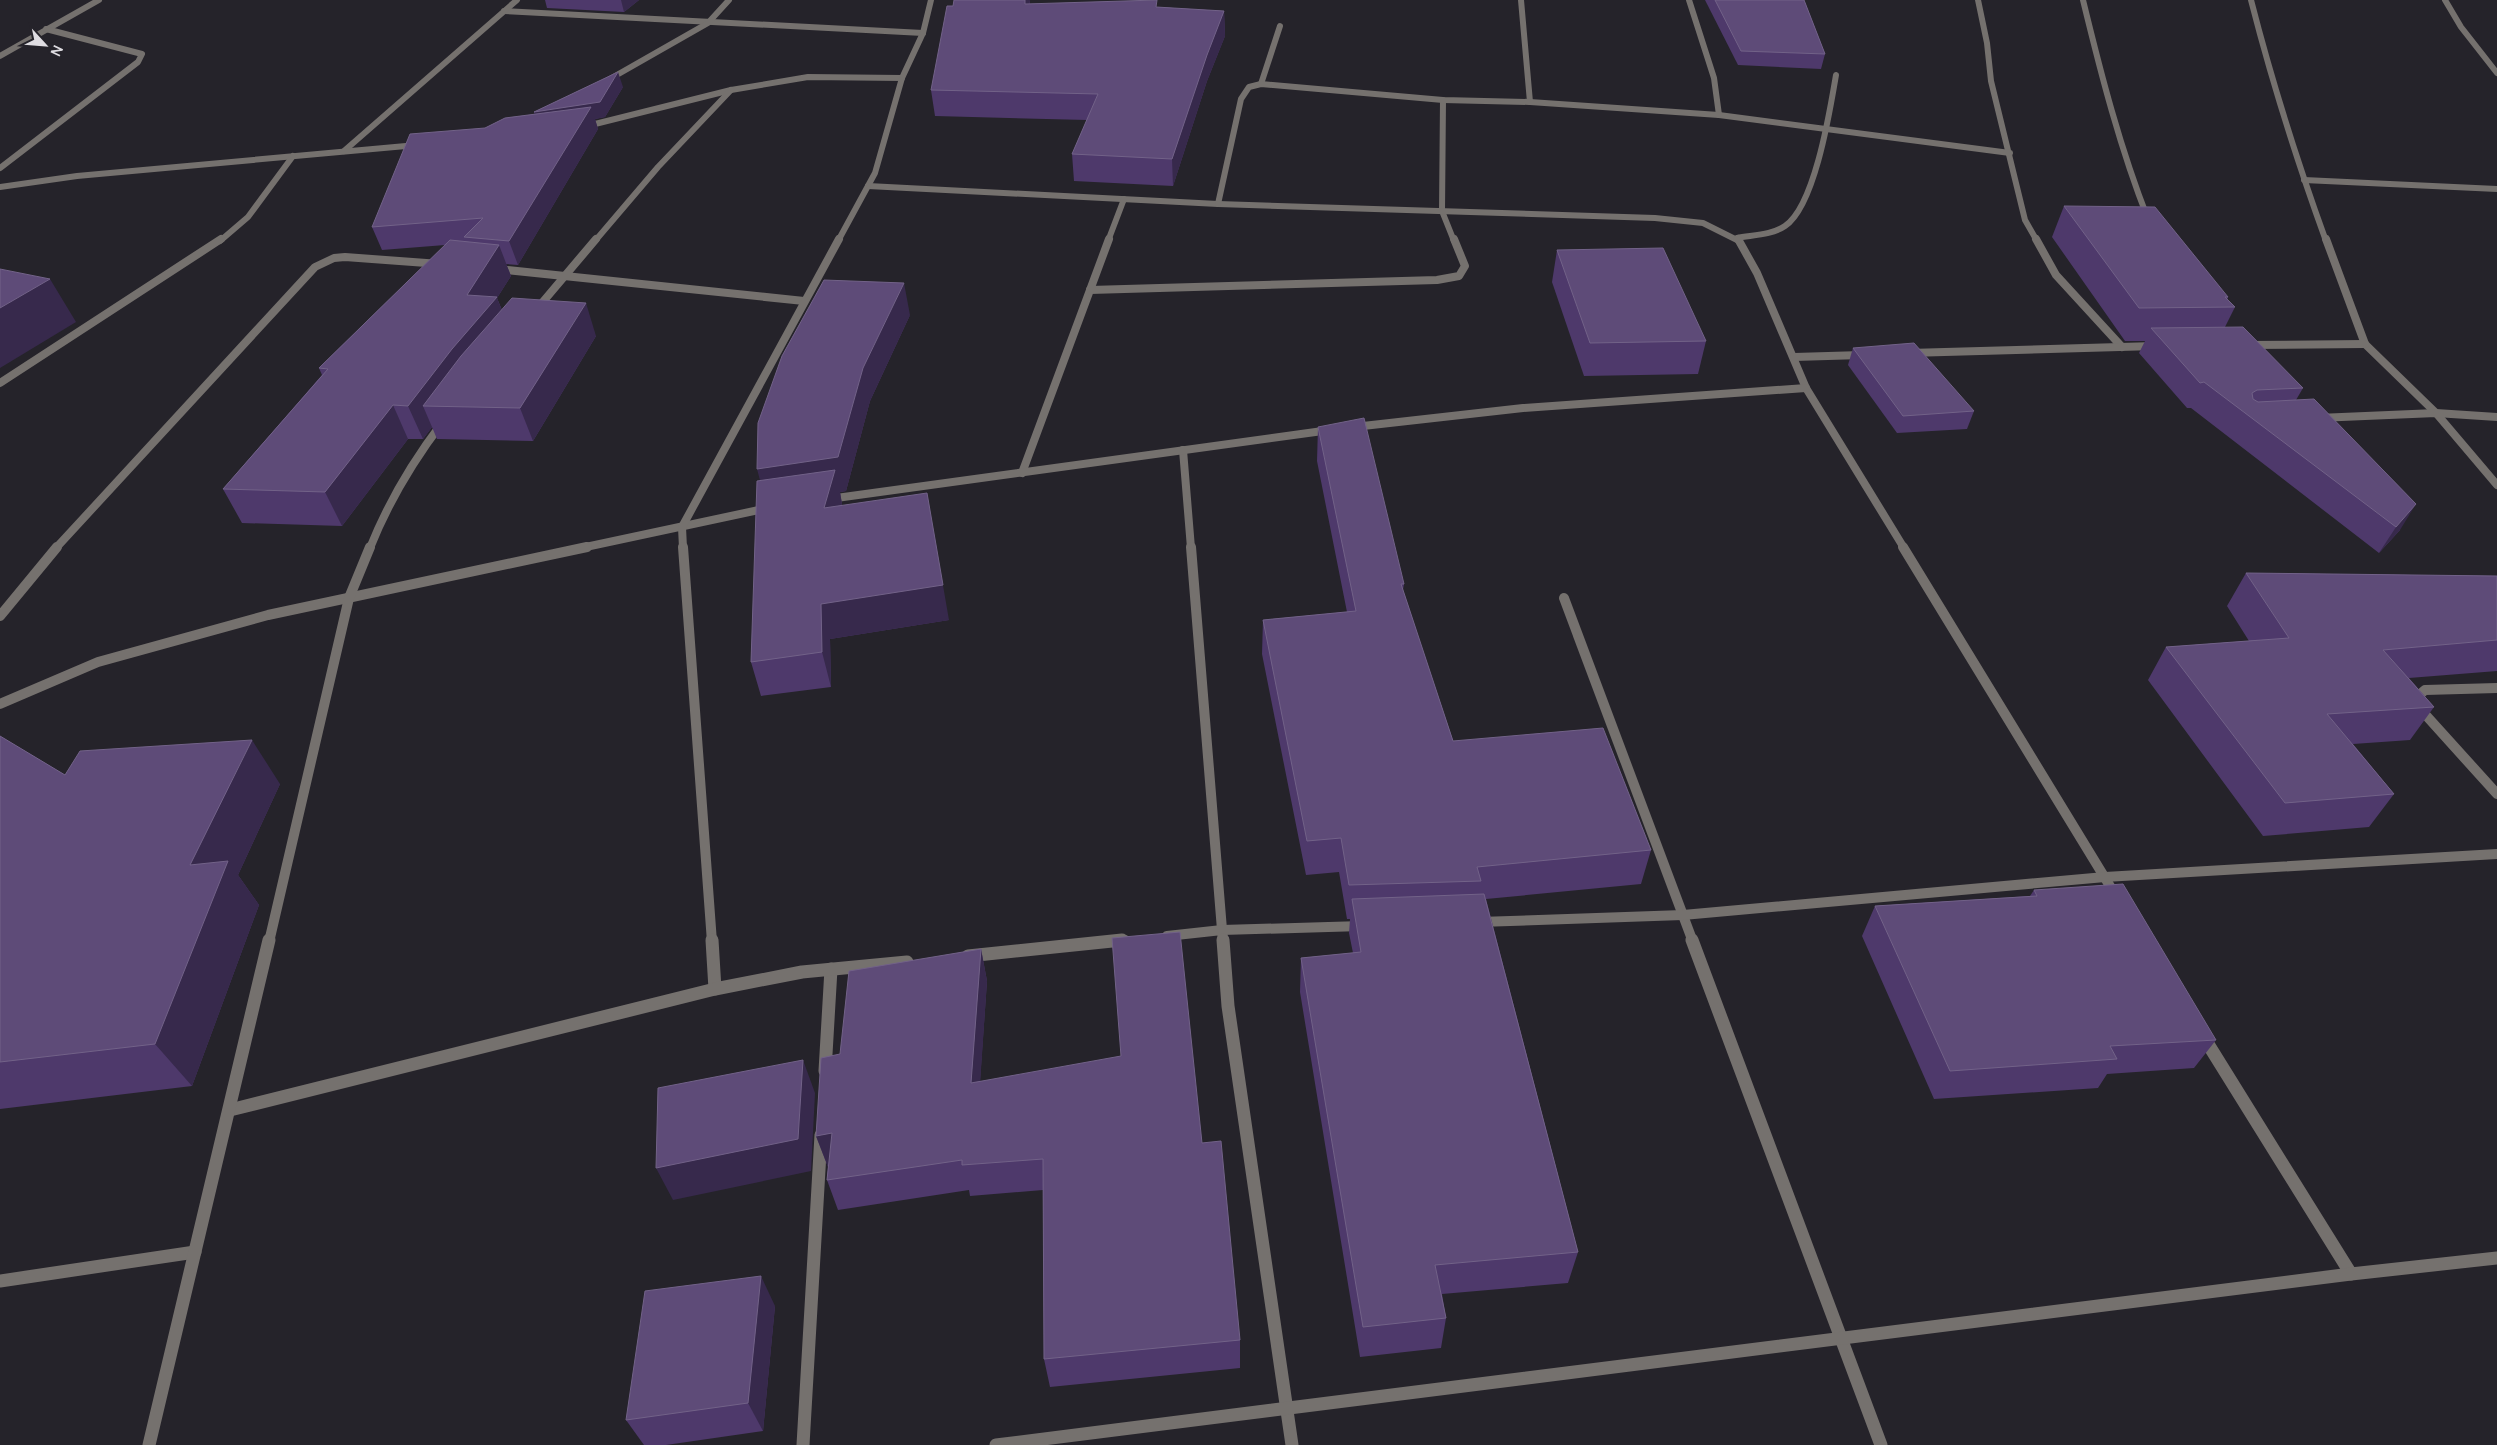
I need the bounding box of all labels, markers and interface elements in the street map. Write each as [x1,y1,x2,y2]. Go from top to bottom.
north arrow [20,20,70,70]
text: N [46,42,68,60]

